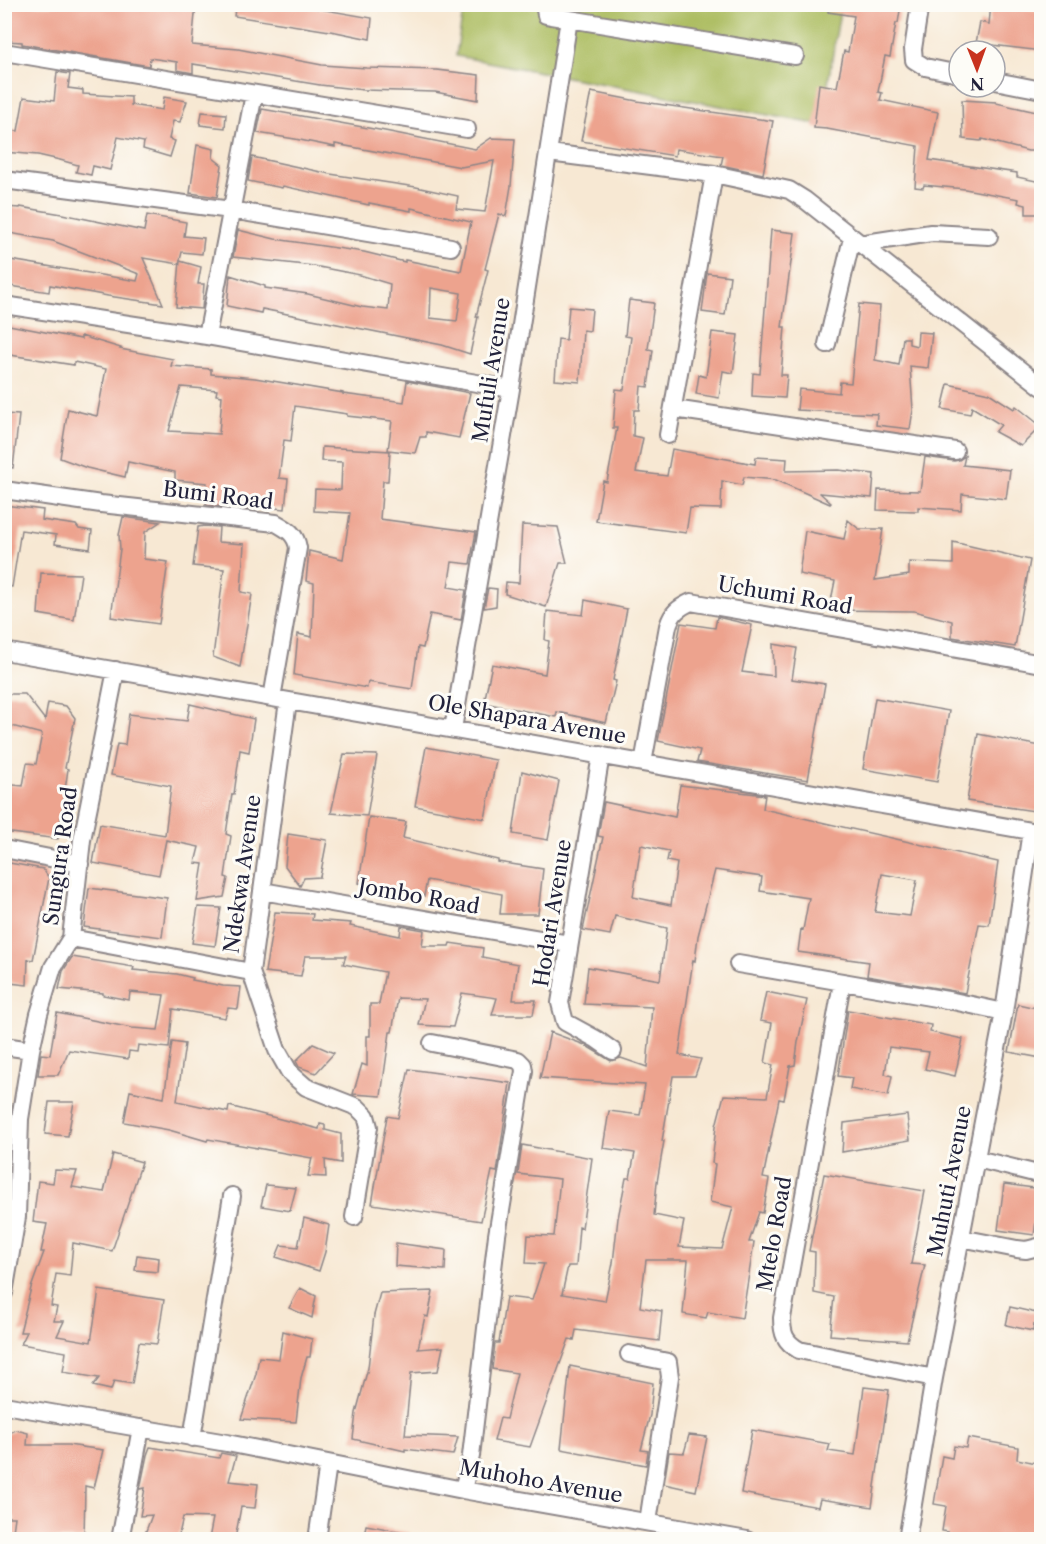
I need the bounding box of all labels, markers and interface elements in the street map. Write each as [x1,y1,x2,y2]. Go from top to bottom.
north arrow [947,39,1007,99]
text: N [970,74,984,94]
street label: Mufuli Avenue [467,296,515,444]
street label: Bumi Road [161,476,275,514]
street label: Uchumi Road [716,571,854,619]
street label: Ole Shapara Avenue [426,689,628,749]
street label: Sungura Road [38,785,82,927]
street label: Ndekwa Avenue [218,793,266,955]
street label: Hodari Avenue [528,838,576,988]
street label: Jombo Road [353,873,482,919]
street label: Muhuti Avenue [922,1103,976,1259]
street label: Mtelo Road [752,1174,796,1294]
street label: Muhoho Avenue [457,1454,625,1508]

